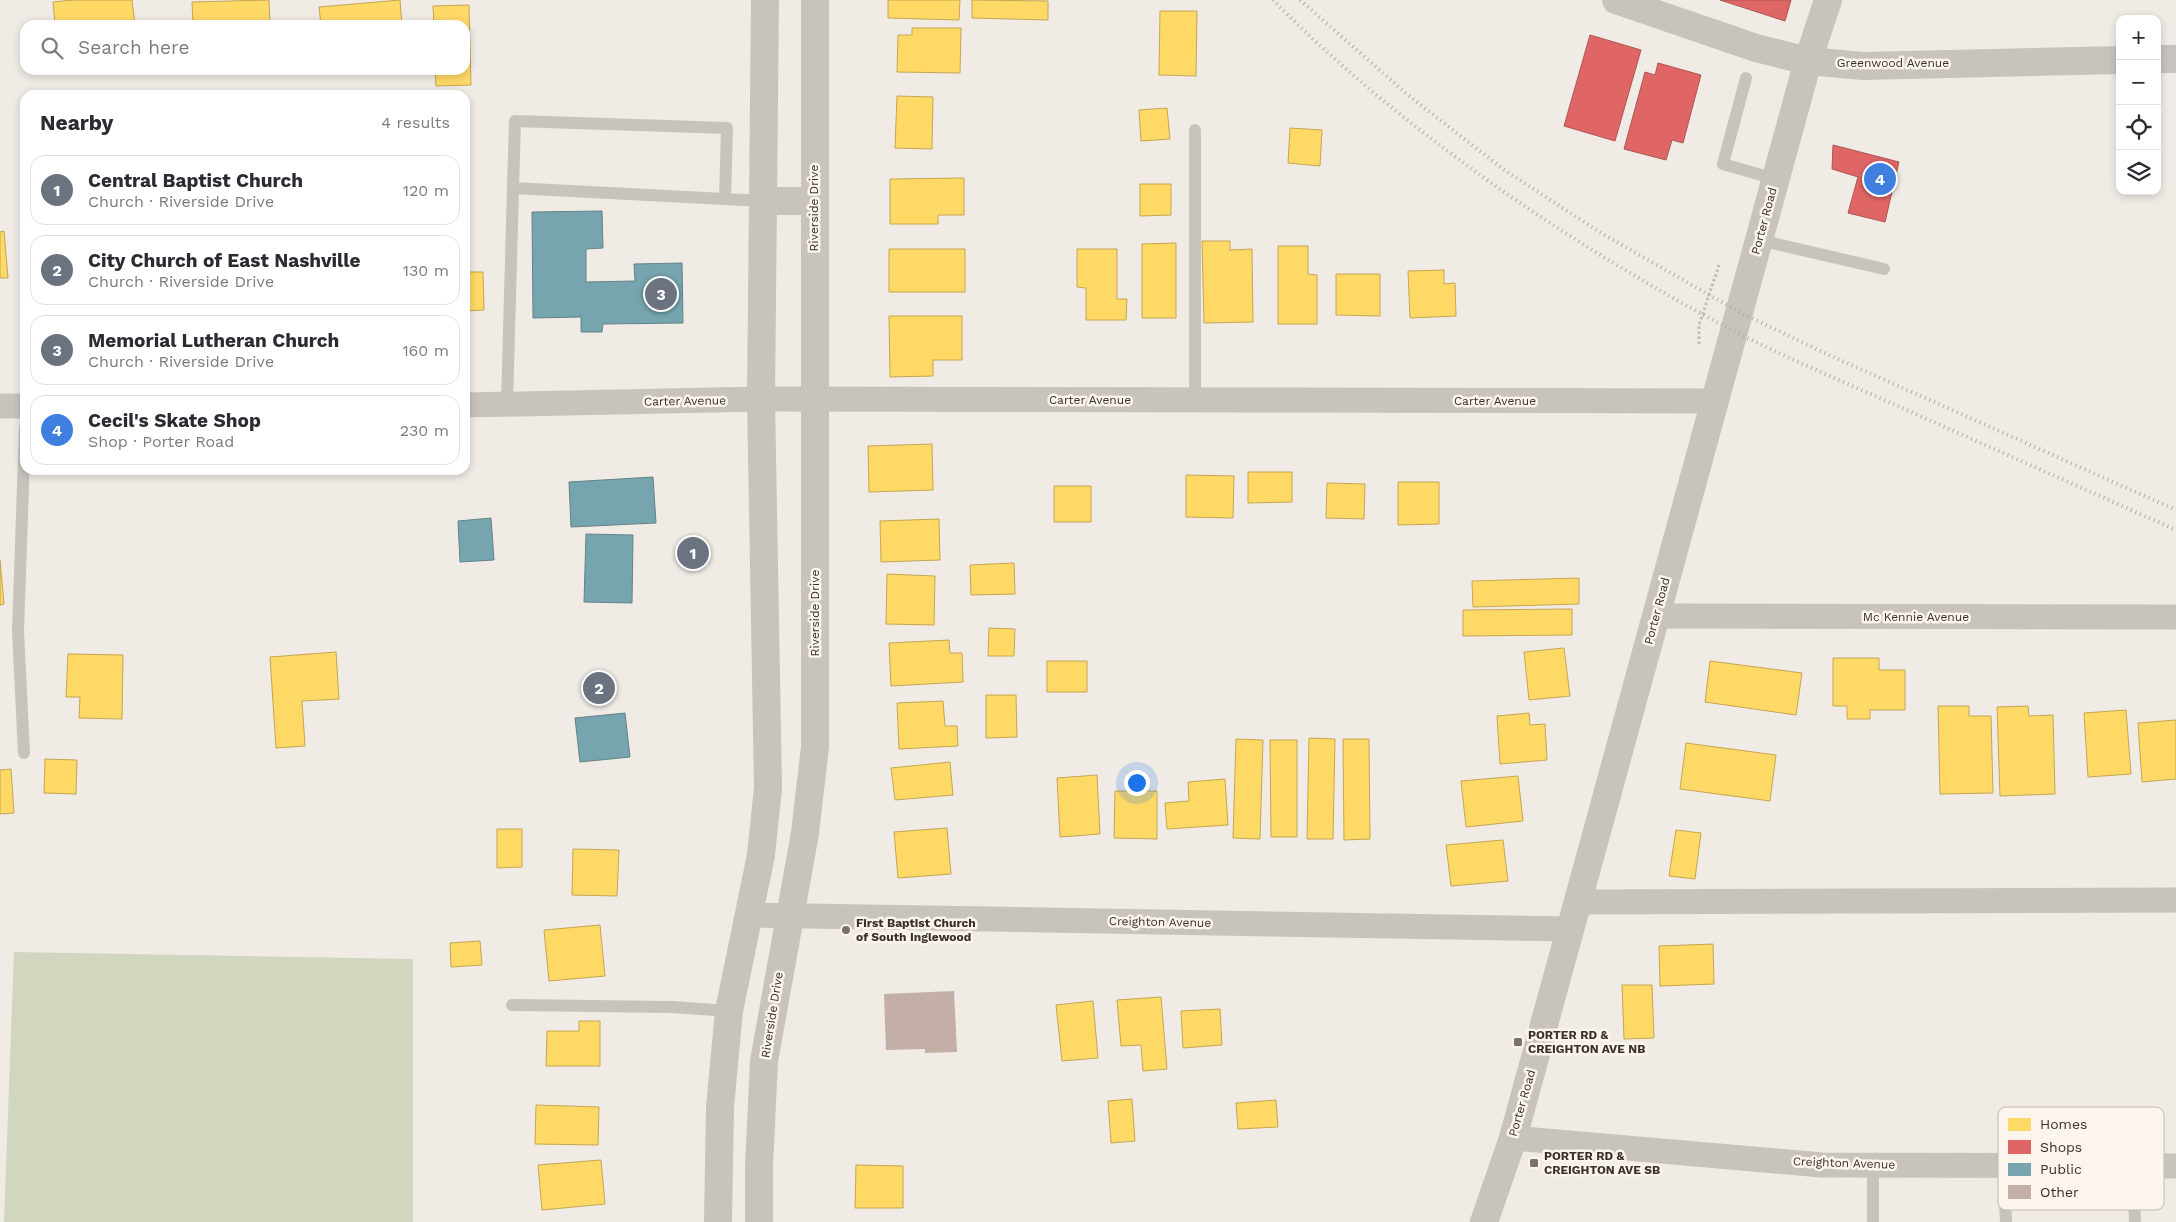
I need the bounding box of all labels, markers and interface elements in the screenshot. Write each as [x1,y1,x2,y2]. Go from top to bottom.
map controls [2116,15,2161,195]
button: + [2116,15,2161,60]
search box [20,20,470,75]
icon: search [38,34,66,62]
text: Search here [78,36,189,59]
street label: Greenwood Avenue [1837,56,1949,70]
button: − [2116,60,2161,105]
button: locate [2116,105,2161,150]
text: Nearby [40,110,113,135]
text: 4 results [381,113,450,132]
button: layers [2116,150,2161,195]
pin: 4 [1864,160,1896,198]
street label: Riverside Drive [807,165,821,251]
text: Central Baptist Church [88,169,303,192]
text: 1 [54,181,60,200]
text: 120 m [403,181,449,200]
street label: Porter Road [1748,186,1780,256]
text: Church · Riverside Drive [88,192,274,211]
text: City Church of East Nashville [88,249,361,272]
text: 2 [52,261,62,280]
text: 130 m [403,261,449,280]
text: Church · Riverside Drive [88,272,274,291]
pin: 3 [645,275,677,313]
text: Memorial Lutheran Church [88,329,339,352]
text: 3 [52,341,62,360]
text: 160 m [402,341,449,360]
text: Church · Riverside Drive [88,352,274,371]
street label: Carter Avenue [644,393,726,409]
street label: Carter Avenue [1049,393,1131,407]
street label: Carter Avenue [1454,394,1536,408]
text: Cecil's Skate Shop [88,409,261,432]
text: 4 [52,421,62,440]
text: 230 m [400,421,449,440]
text: Shop · Porter Road [88,432,234,451]
pin: 1 [677,534,709,572]
street label: Riverside Drive [808,570,822,656]
street label: Porter Road [1641,576,1673,646]
street label: Mc Kennie Avenue [1863,610,1969,624]
pin: 2 [583,669,615,707]
your location [1124,770,1150,796]
street label: Creighton Avenue [1109,914,1211,930]
place label: First Baptist Church of South Inglewood [856,916,976,944]
marker: First Baptist Church of South Inglewood [840,924,852,936]
street label: Riverside Drive [758,971,786,1059]
place label: PORTER RD & CREIGHTON AVE NB [1528,1028,1645,1056]
marker: PORTER RD & CREIGHTON AVE NB [1512,1036,1524,1048]
street label: Porter Road [1506,1068,1538,1138]
legend [1998,1107,2164,1210]
text: Homes [2040,1116,2087,1132]
text: Shops [2040,1139,2082,1155]
place label: PORTER RD & CREIGHTON AVE SB [1544,1149,1660,1177]
street label: Creighton Avenue [1793,1154,1896,1172]
marker: PORTER RD & CREIGHTON AVE SB [1528,1157,1540,1169]
text: Public [2040,1161,2082,1177]
text: Other [2040,1184,2079,1200]

